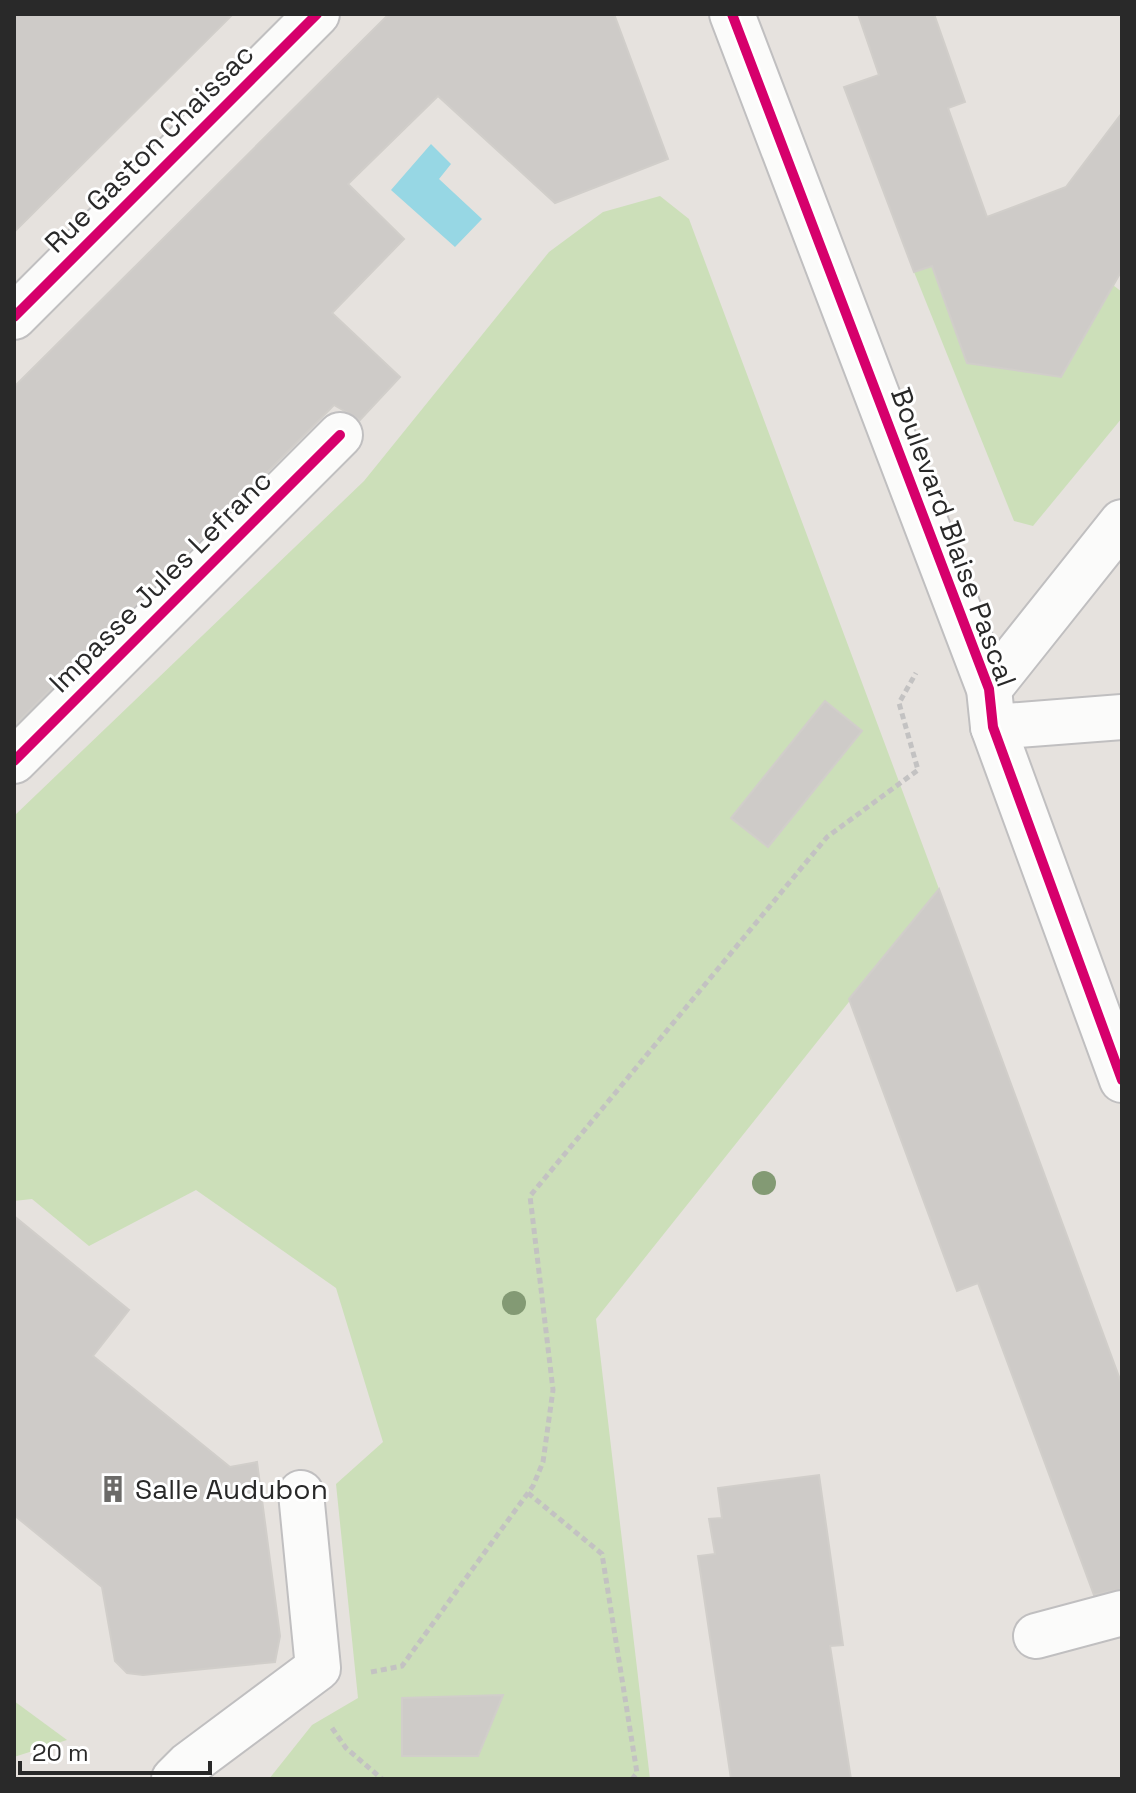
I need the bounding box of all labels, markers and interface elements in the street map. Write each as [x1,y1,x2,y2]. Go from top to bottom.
street label: Rue Gaston Chaissac [37,36,261,260]
street label: Boulevard Blaise Pascal [883,383,1025,691]
street label: Impasse Jules Lefranc [41,462,279,700]
place label: Salle Audubon [135,1471,328,1507]
building icon: Salle Audubon [98,1474,128,1504]
scale bar [20,1725,210,1775]
text: 20 m [32,1737,89,1768]

